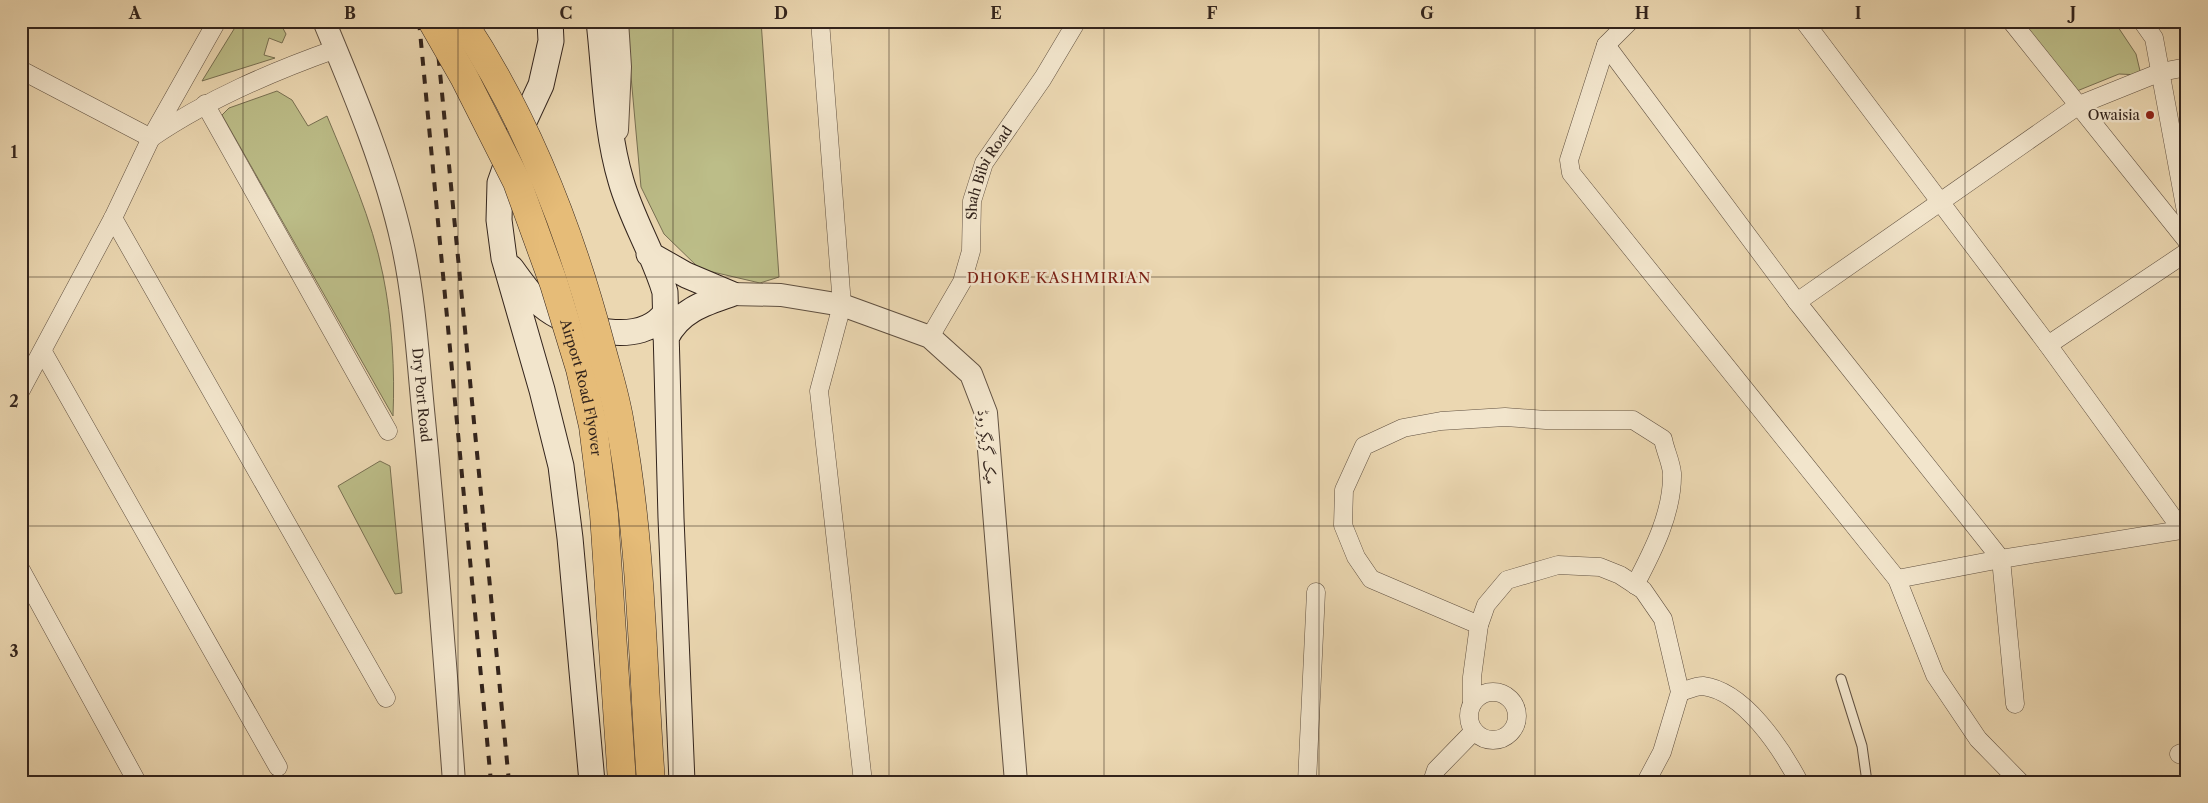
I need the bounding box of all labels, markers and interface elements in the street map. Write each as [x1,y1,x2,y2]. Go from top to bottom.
text: A [128,3,142,23]
text: B [344,3,356,23]
text: C [560,3,572,23]
text: D [774,3,788,23]
text: E [990,3,1002,23]
text: F [1207,3,1218,23]
text: G [1420,3,1434,23]
text: H [1635,3,1649,23]
text: I [1855,3,1862,23]
text: J [2067,3,2076,23]
place label: Owaisia [2088,106,2141,124]
marker: Owaisia [2144,109,2156,121]
street label: Shah Bibi Road [963,122,1016,220]
text: 1 [10,142,18,162]
district label: DHOKE KASHMIRIAN [967,268,1151,287]
street label: Airport Road Flyover [556,316,606,457]
street label: Dry Port Road [408,347,435,444]
text: 2 [9,391,19,411]
street label: میک گریگر روڈ [972,409,1001,485]
text: 3 [9,641,19,661]

